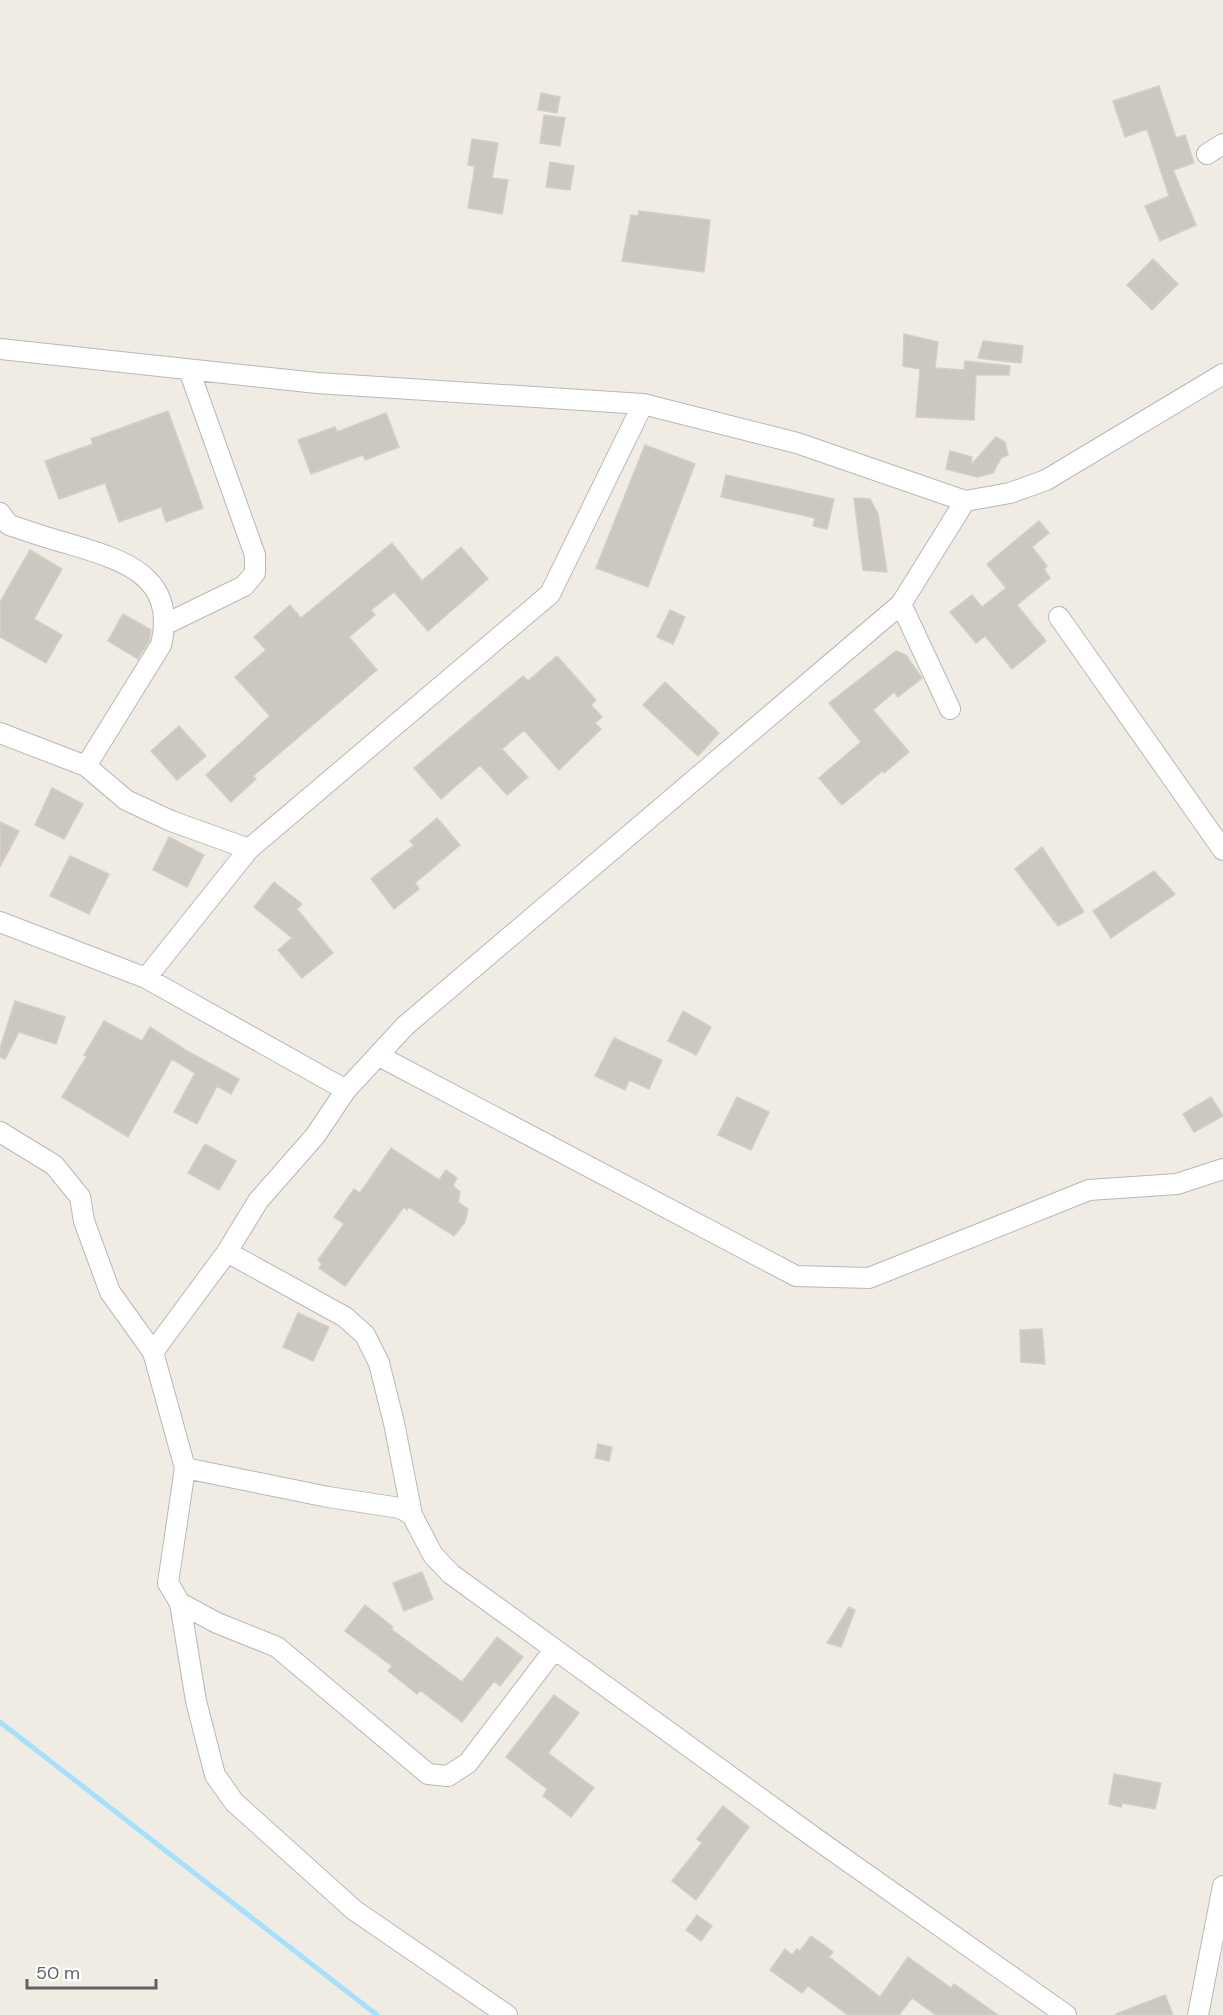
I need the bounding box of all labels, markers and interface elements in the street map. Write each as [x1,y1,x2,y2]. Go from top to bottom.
scale bar [27,1952,156,1990]
text: 50 m [36,1961,80,1985]

